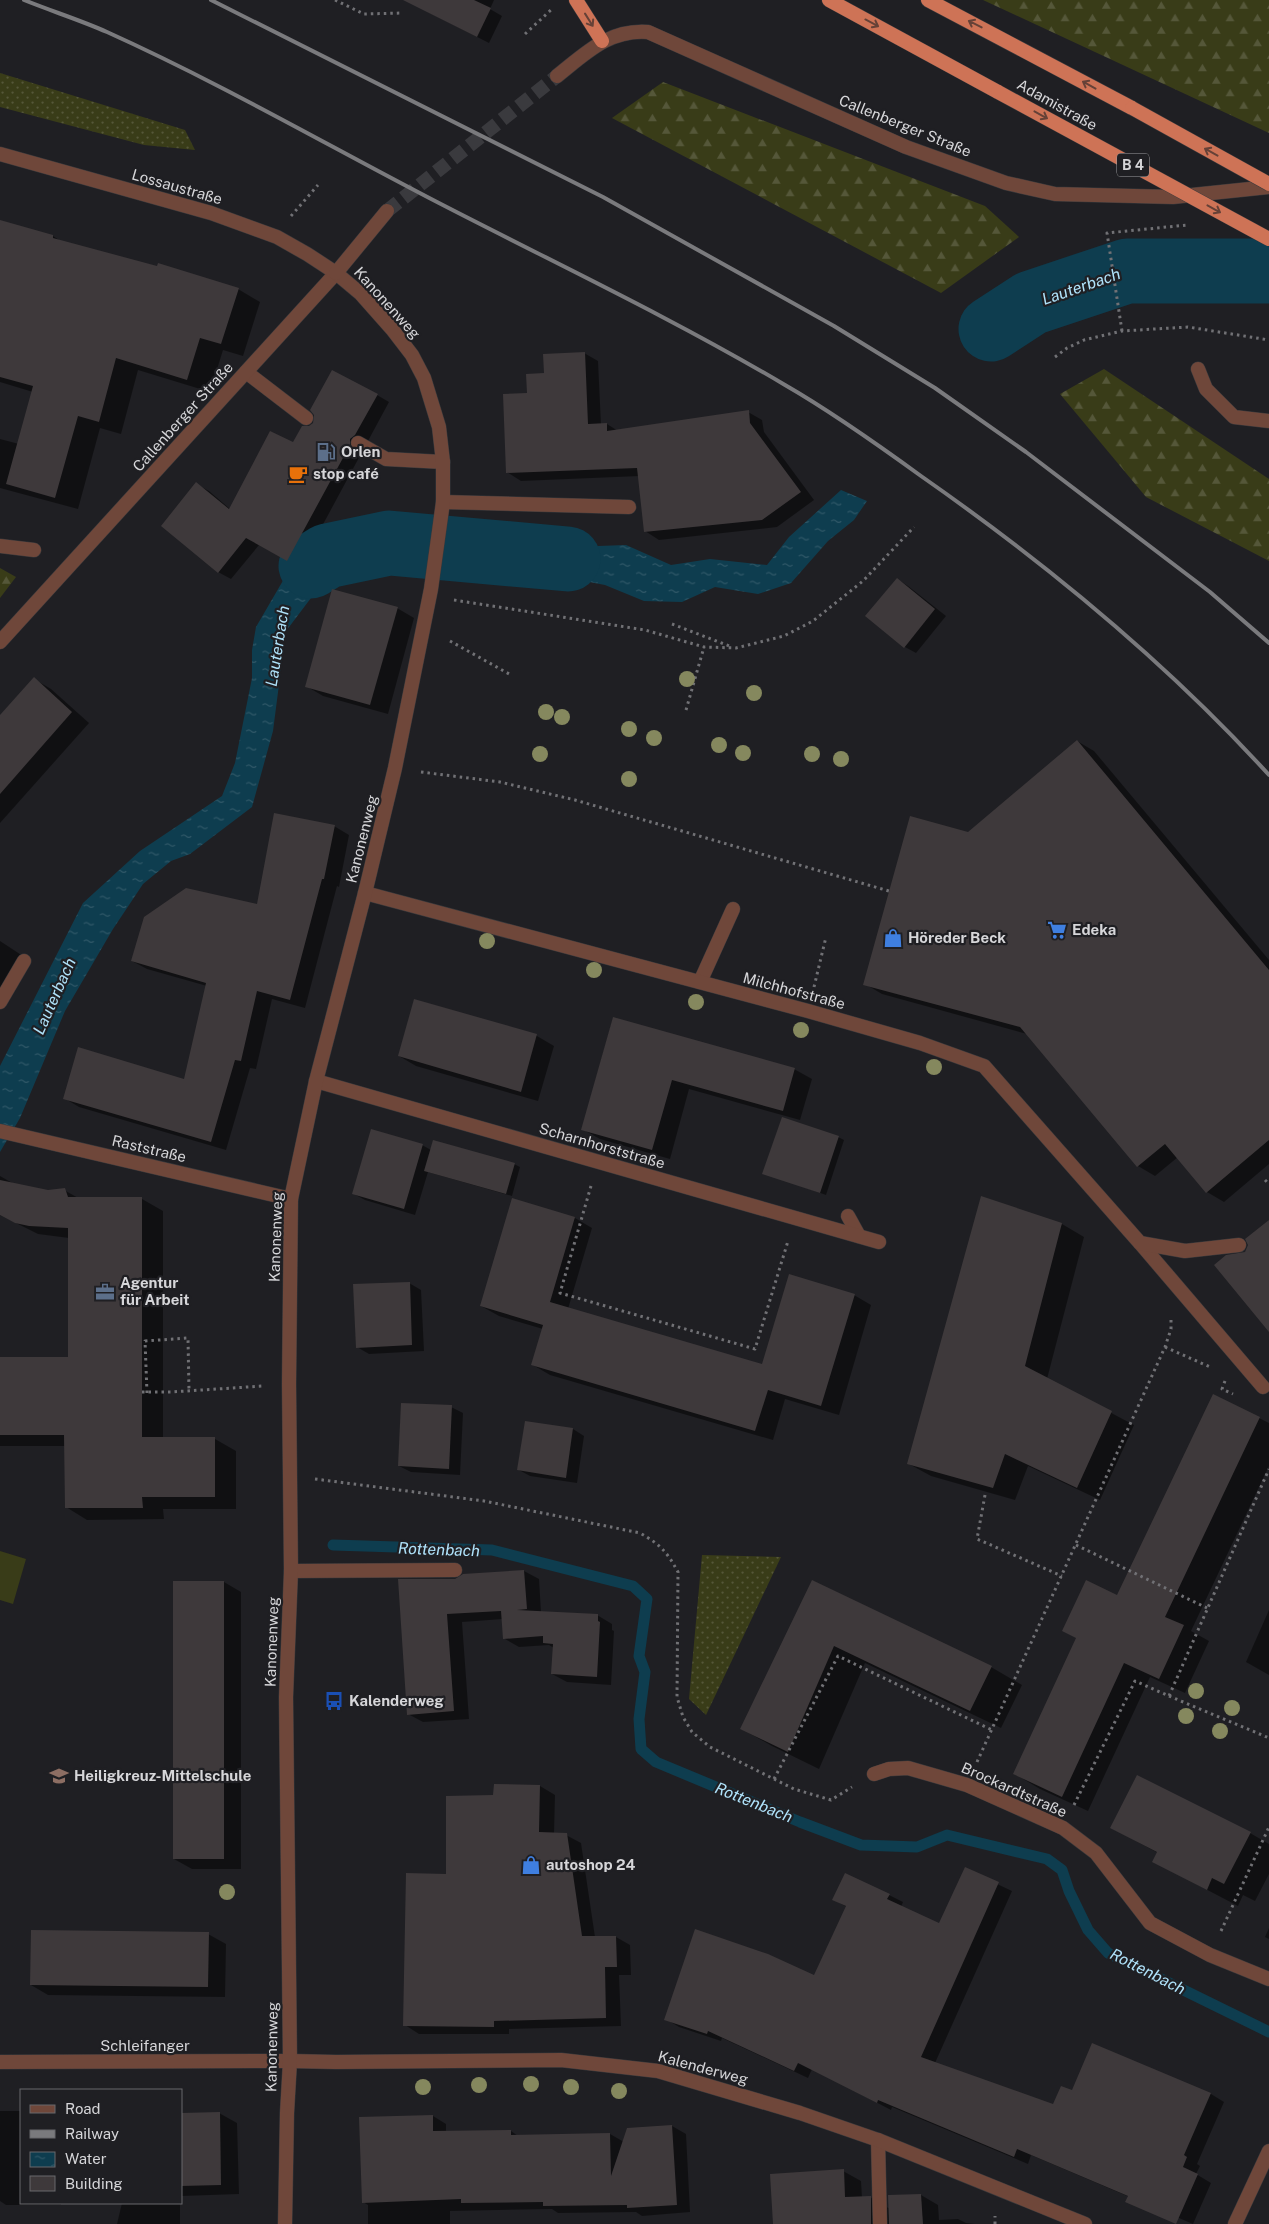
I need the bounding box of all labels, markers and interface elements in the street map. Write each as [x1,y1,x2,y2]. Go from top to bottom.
one-way arrow [584,13,594,27]
one-way arrow [864,19,879,28]
one-way arrow [967,19,982,29]
street label: Adamistraße [1014,76,1100,134]
one-way arrow [1081,80,1096,90]
street label: Callenberger Straße [837,91,974,160]
one-way arrow [1033,110,1048,120]
one-way arrow [1204,147,1219,156]
road number: B 4 [1117,154,1149,176]
street label: Lossaustraße [130,165,224,208]
one-way arrow [1207,204,1222,214]
street label: Kanonenweg [351,263,424,342]
water label: Lauterbach [1039,264,1123,309]
street label: Callenberger Straße [129,359,236,475]
fuel station icon: Orlen [315,441,337,463]
place label: Orlen [341,443,381,460]
cafe icon: stop café [287,463,309,485]
place label: stop café [313,465,379,482]
water label: Lauterbach [262,604,293,688]
street label: Kanonenweg [342,793,381,885]
supermarket icon: Edeka [1046,919,1068,941]
place label: Edeka [1072,921,1116,938]
shop icon: Höreder Beck [882,927,904,949]
place label: Höreder Beck [908,929,1006,946]
water label: Lauterbach [29,955,80,1037]
street label: Milchhofstraße [741,969,847,1012]
street label: Scharnhorststraße [537,1119,667,1172]
street label: Raststraße [110,1132,188,1165]
street label: Kanonenweg [265,1191,286,1282]
place label: Agentur für Arbeit [120,1274,190,1308]
office icon: Agentur für Arbeit [94,1281,116,1303]
water label: Rottenbach [398,1539,480,1560]
street label: Kanonenweg [261,1596,282,1687]
bus stop icon: Kalenderweg [323,1690,345,1712]
place label: Kalenderweg [349,1692,444,1709]
street label: Brockardtstraße [959,1759,1070,1820]
school or university icon: Heiligkreuz-Mittelschule [48,1765,70,1787]
place label: Heiligkreuz-Mittelschule [74,1767,251,1784]
water label: Rottenbach [712,1778,795,1827]
shop icon: autoshop 24 [520,1854,542,1876]
place label: autoshop 24 [546,1856,635,1873]
water label: Rottenbach [1107,1944,1189,1999]
street label: Kanonenweg [262,2002,281,2092]
street label: Schleifanger [100,2037,190,2054]
street label: Kalenderweg [656,2047,750,2088]
legend [20,2089,182,2204]
text: Road [65,2100,101,2117]
text: Railway [65,2125,119,2142]
text: Water [65,2150,107,2167]
text: Building [65,2175,123,2192]

